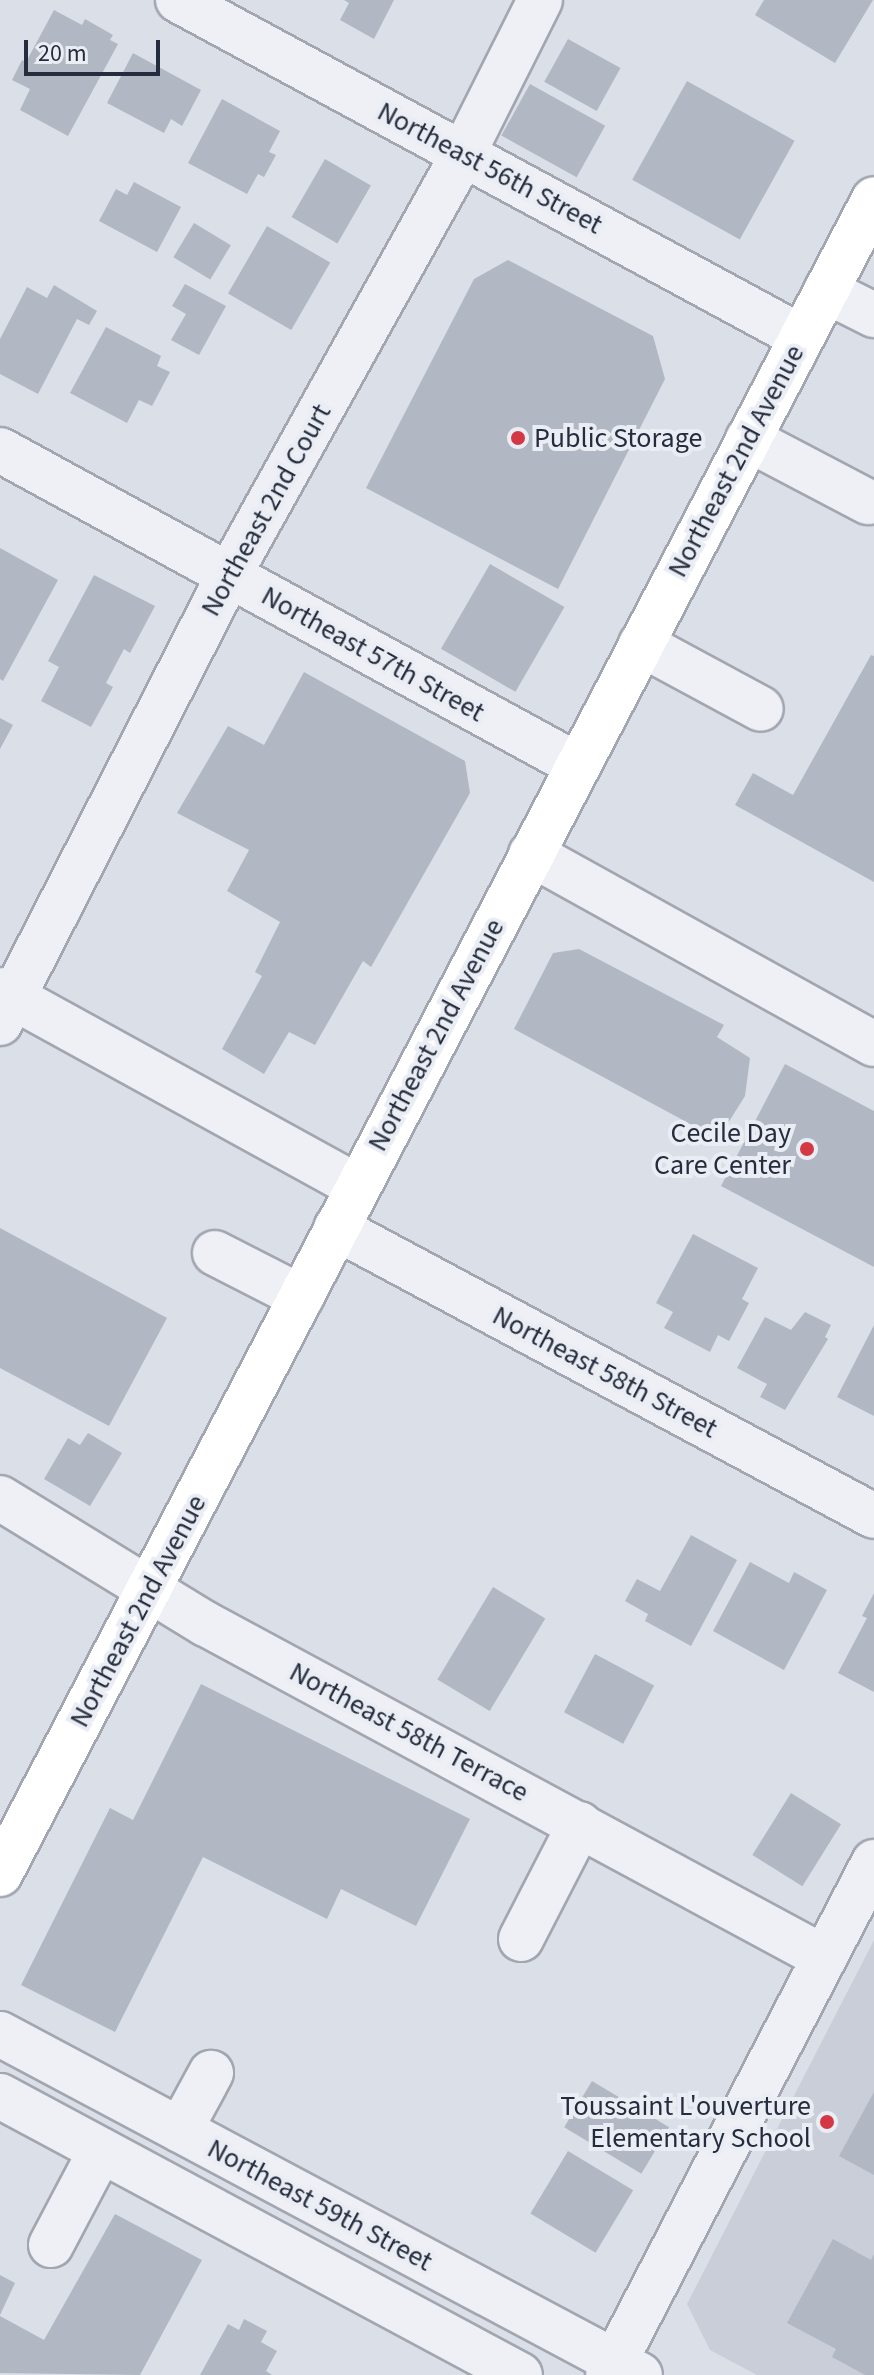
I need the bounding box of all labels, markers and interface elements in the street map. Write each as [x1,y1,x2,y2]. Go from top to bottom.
scale bar [28,24,164,74]
text: 20 m [38,36,87,71]
street label: Northeast 56th Street [372,95,608,241]
street label: Northeast 2nd Avenue [661,339,811,583]
street label: Northeast 2nd Court [194,398,338,622]
place label: Public Storage [534,421,702,455]
marker: Public Storage [509,429,527,447]
street label: Northeast 57th Street [256,579,490,729]
street label: Northeast 2nd Avenue [361,913,511,1157]
place label: Cecile Day Care Center [654,1116,791,1182]
marker: Cecile Day Care Center [798,1140,816,1158]
street label: Northeast 58th Street [487,1299,723,1445]
street label: Northeast 2nd Avenue [63,1489,213,1733]
street label: Northeast 58th Terrace [284,1655,534,1809]
place label: Toussaint L'ouverture Elementary School [560,2089,811,2155]
marker: Toussaint L'ouverture Elementary School [818,2113,836,2131]
street label: Northeast 59th Street [202,2132,438,2278]

